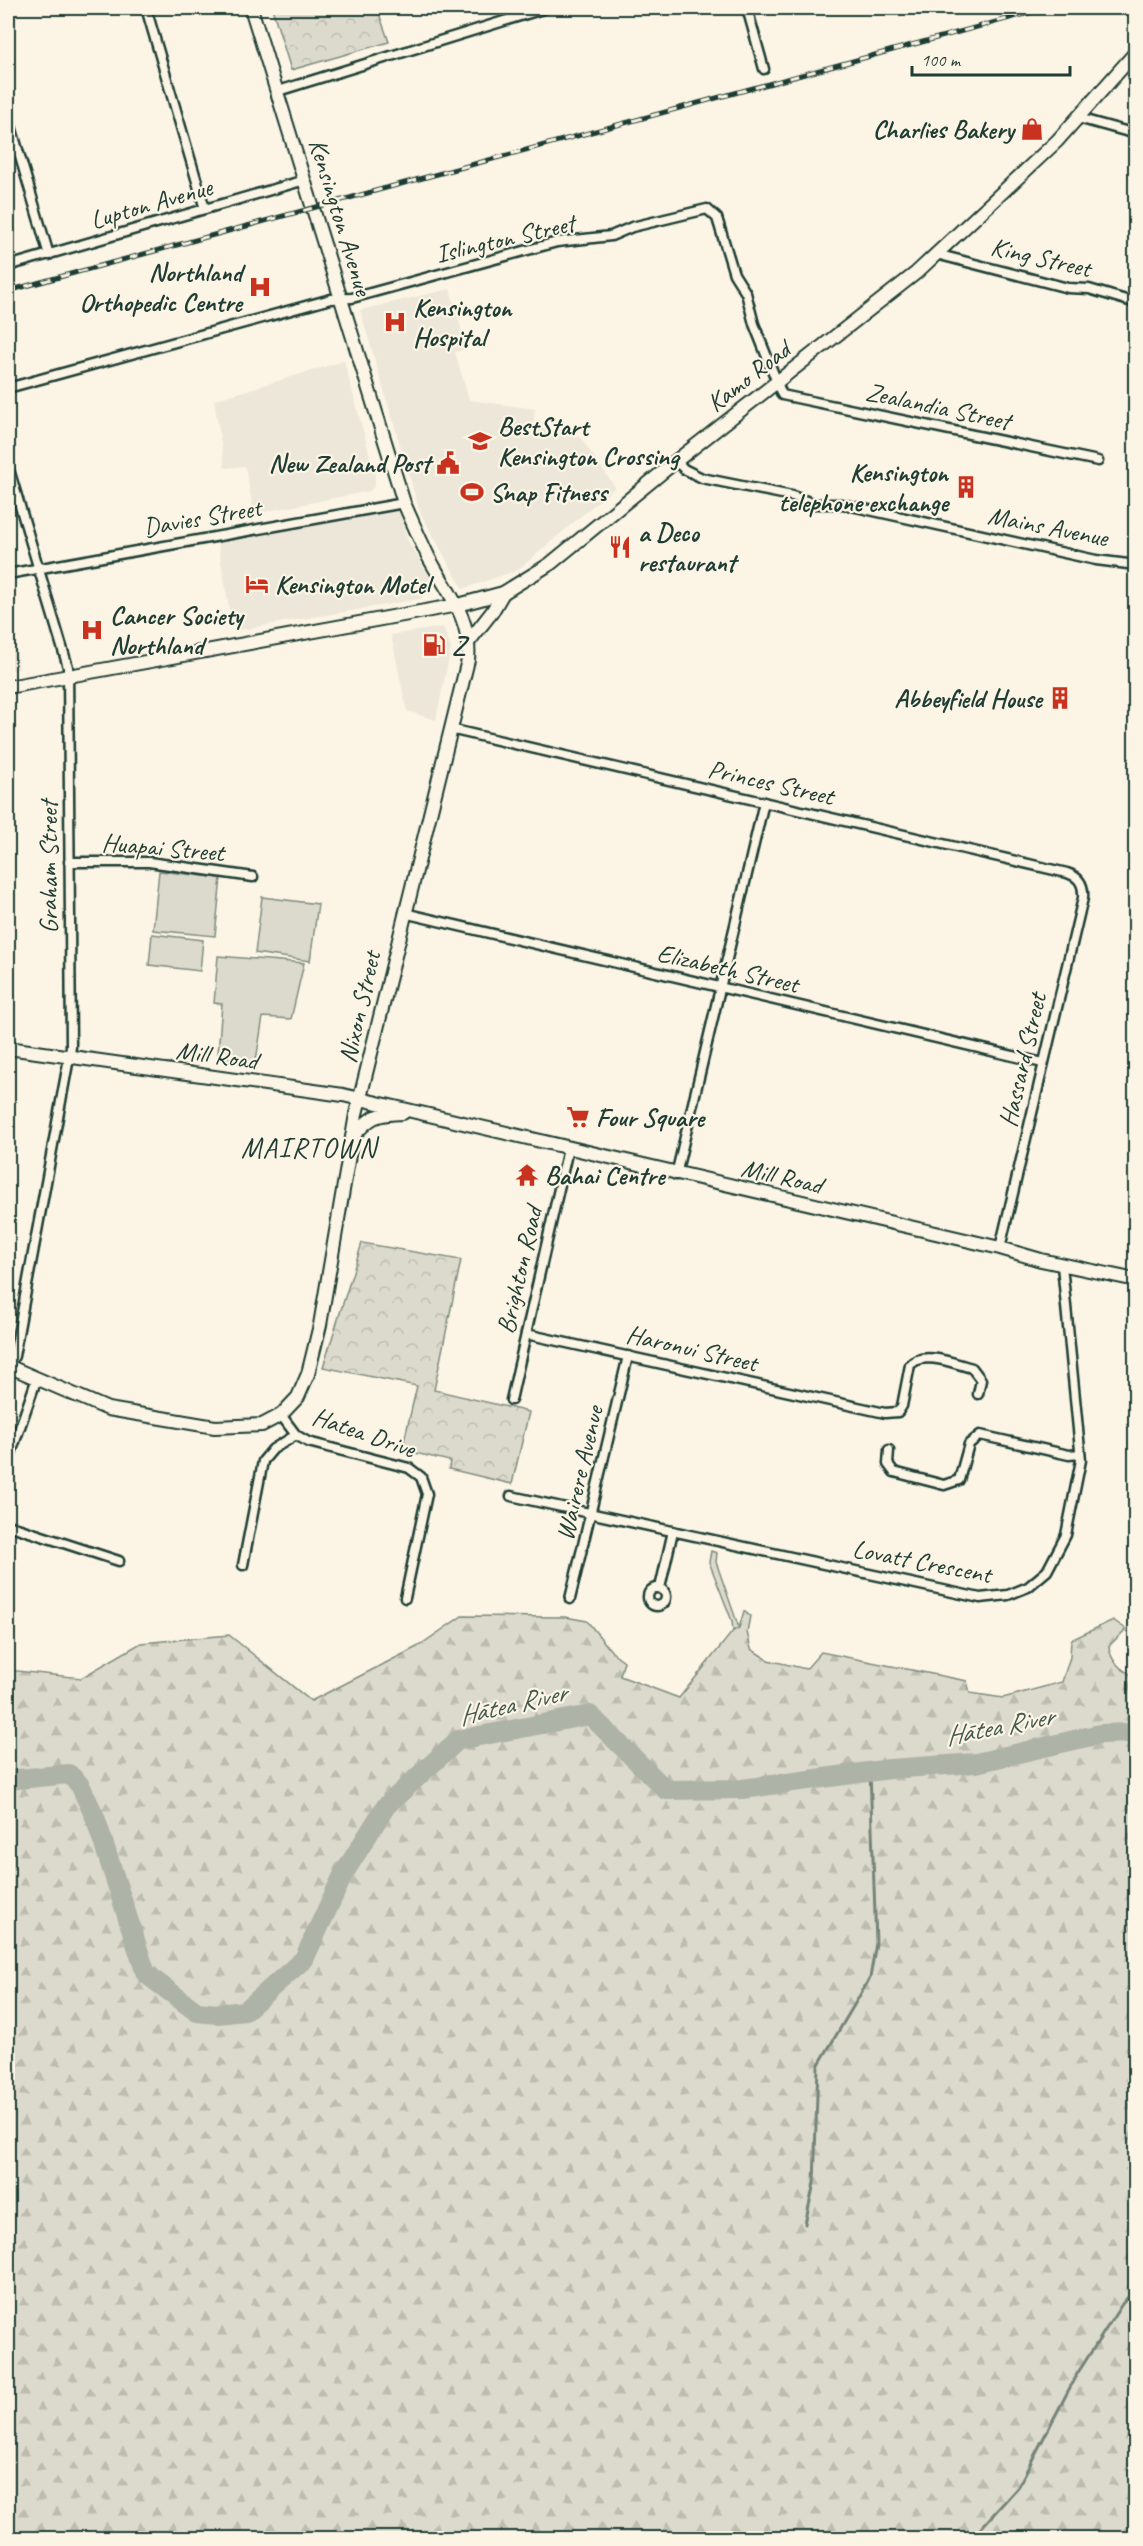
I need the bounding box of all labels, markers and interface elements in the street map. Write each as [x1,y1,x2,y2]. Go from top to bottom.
scale bar [912,39,1070,77]
text: 100 m [921,49,962,71]
place label: Charlies Bakery [873,113,1017,146]
shop icon: Charlies Bakery [1019,116,1045,142]
street label: Kensington Avenue [301,135,380,301]
street label: Lupton Avenue [87,170,217,237]
street label: Islington Street [432,206,581,270]
street label: King Street [988,230,1096,286]
place label: Northland Orthopedic Centre [79,256,247,319]
hospital icon: Northland Orthopedic Centre [247,274,273,300]
place label: Kensington Hospital [413,291,513,354]
hospital icon: Kensington Hospital [382,309,408,335]
street label: Kamo Road [700,331,800,419]
street label: Zealandia Street [863,375,1016,439]
place label: BestStart Kensington Crossing [498,410,681,473]
school or university icon: BestStart Kensington Crossing [467,428,493,454]
place label: New Zealand Post [269,447,434,480]
public building icon: New Zealand Post [435,450,461,476]
place label: Kensington telephone exchange [779,456,950,519]
building icon: Kensington telephone exchange [953,474,979,500]
place label: Snap Fitness [490,476,610,509]
sports icon: Snap Fitness [459,479,485,505]
street label: Davies Street [141,490,266,544]
street label: Mains Avenue [985,499,1112,555]
place label: a Deco restaurant [638,516,740,579]
restaurant icon: a Deco restaurant [607,534,633,560]
place label: Kensington Motel [275,568,434,601]
hotel icon: Kensington Motel [244,571,270,597]
place label: Cancer Society Northland [110,599,246,662]
hospital icon: Cancer Society Northland [79,617,105,643]
place label: Z [452,629,470,662]
fuel station icon: Z [421,632,447,658]
place label: Abbeyfield House [894,682,1044,715]
building icon: Abbeyfield House [1047,685,1073,711]
street label: Princes Street [705,752,839,813]
street label: Graham Street [32,797,65,933]
street label: Huapai Street [101,826,228,869]
street label: Elizabeth Street [654,936,804,1001]
street label: Nixon Street [331,946,389,1066]
street label: Hassard Street [991,988,1054,1130]
street label: Mill Road [174,1033,264,1078]
place label: Four Square [596,1101,707,1134]
supermarket icon: Four Square [565,1104,591,1130]
district label: MAIRTOWN [241,1130,380,1165]
street label: Mill Road [738,1151,829,1203]
place label: Bahai Centre [545,1159,667,1192]
temple icon: Bahai Centre [514,1162,540,1188]
street label: Brighton Road [489,1200,551,1337]
street label: Haronui Street [623,1317,763,1380]
street label: Hatea Drive [308,1400,421,1466]
street label: Wairere Avenue [548,1400,612,1543]
street label: Lovatt Crescent [850,1532,996,1592]
water label: Hātea River [455,1674,573,1733]
water label: Hātea River [942,1698,1060,1753]

